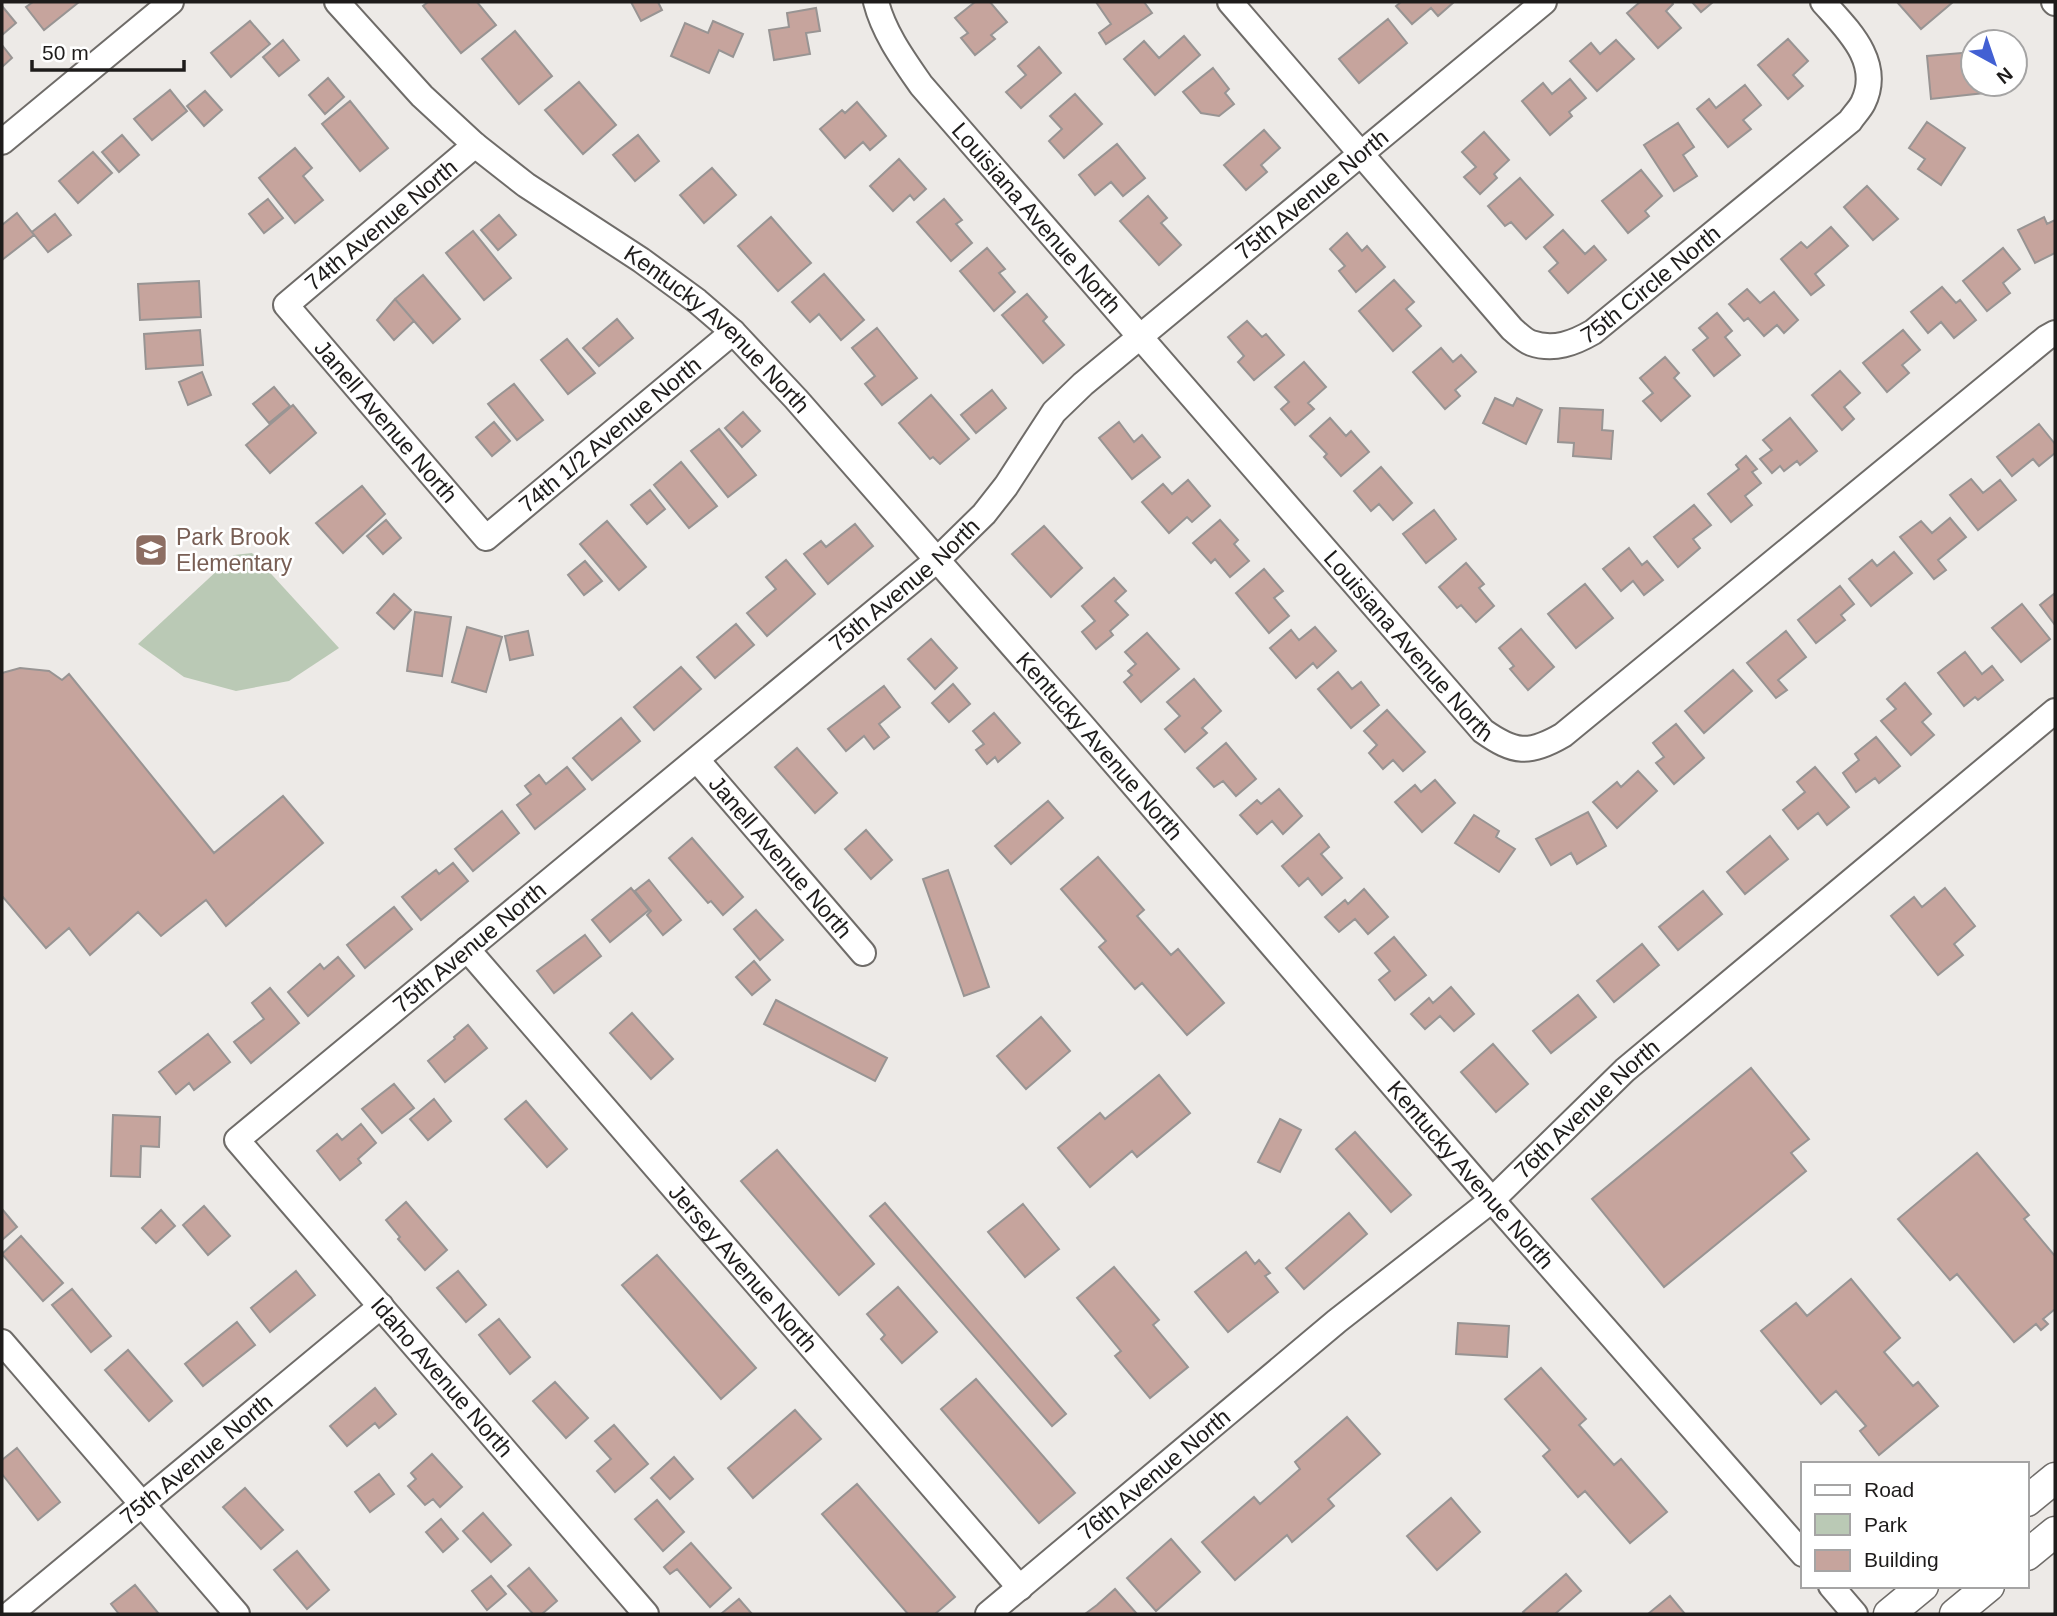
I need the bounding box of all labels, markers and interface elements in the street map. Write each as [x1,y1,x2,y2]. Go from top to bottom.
scale bar [32,28,184,72]
north arrow [1959,28,2029,98]
text: 50 m [42,41,89,64]
text: N [1993,63,2017,88]
street label: Louisiana Avenue North [947,117,1126,318]
street label: 75th Avenue North [1230,124,1393,265]
street label: 74th Avenue North [300,154,462,296]
street label: 75th Circle North [1576,220,1725,349]
street label: Kentucky Avenue North [620,240,815,418]
street label: Janell Avenue North [309,335,463,508]
street label: 74th 1/2 Avenue North [514,352,706,518]
street label: 75th Avenue North [824,513,985,657]
place label: Park Brook Elementary [176,524,293,576]
school or university icon: Park Brook Elementary [132,531,170,569]
street label: Louisiana Avenue North [1319,545,1498,747]
street label: Kentucky Avenue North [1011,647,1188,845]
street label: Janell Avenue North [704,771,857,943]
street label: 75th Avenue North [388,877,551,1018]
street label: 76th Avenue North [1509,1034,1665,1184]
street label: Kentucky Avenue North [1382,1076,1559,1274]
street label: Jersey Avenue North [664,1179,823,1357]
street label: Idaho Avenue North [366,1292,518,1462]
street label: 75th Avenue North [115,1389,278,1530]
street label: 76th Avenue North [1073,1403,1235,1546]
legend [1801,1462,2029,1588]
text: Road [1864,1478,1914,1501]
text: Park [1864,1513,1908,1536]
text: Building [1864,1548,1939,1571]

